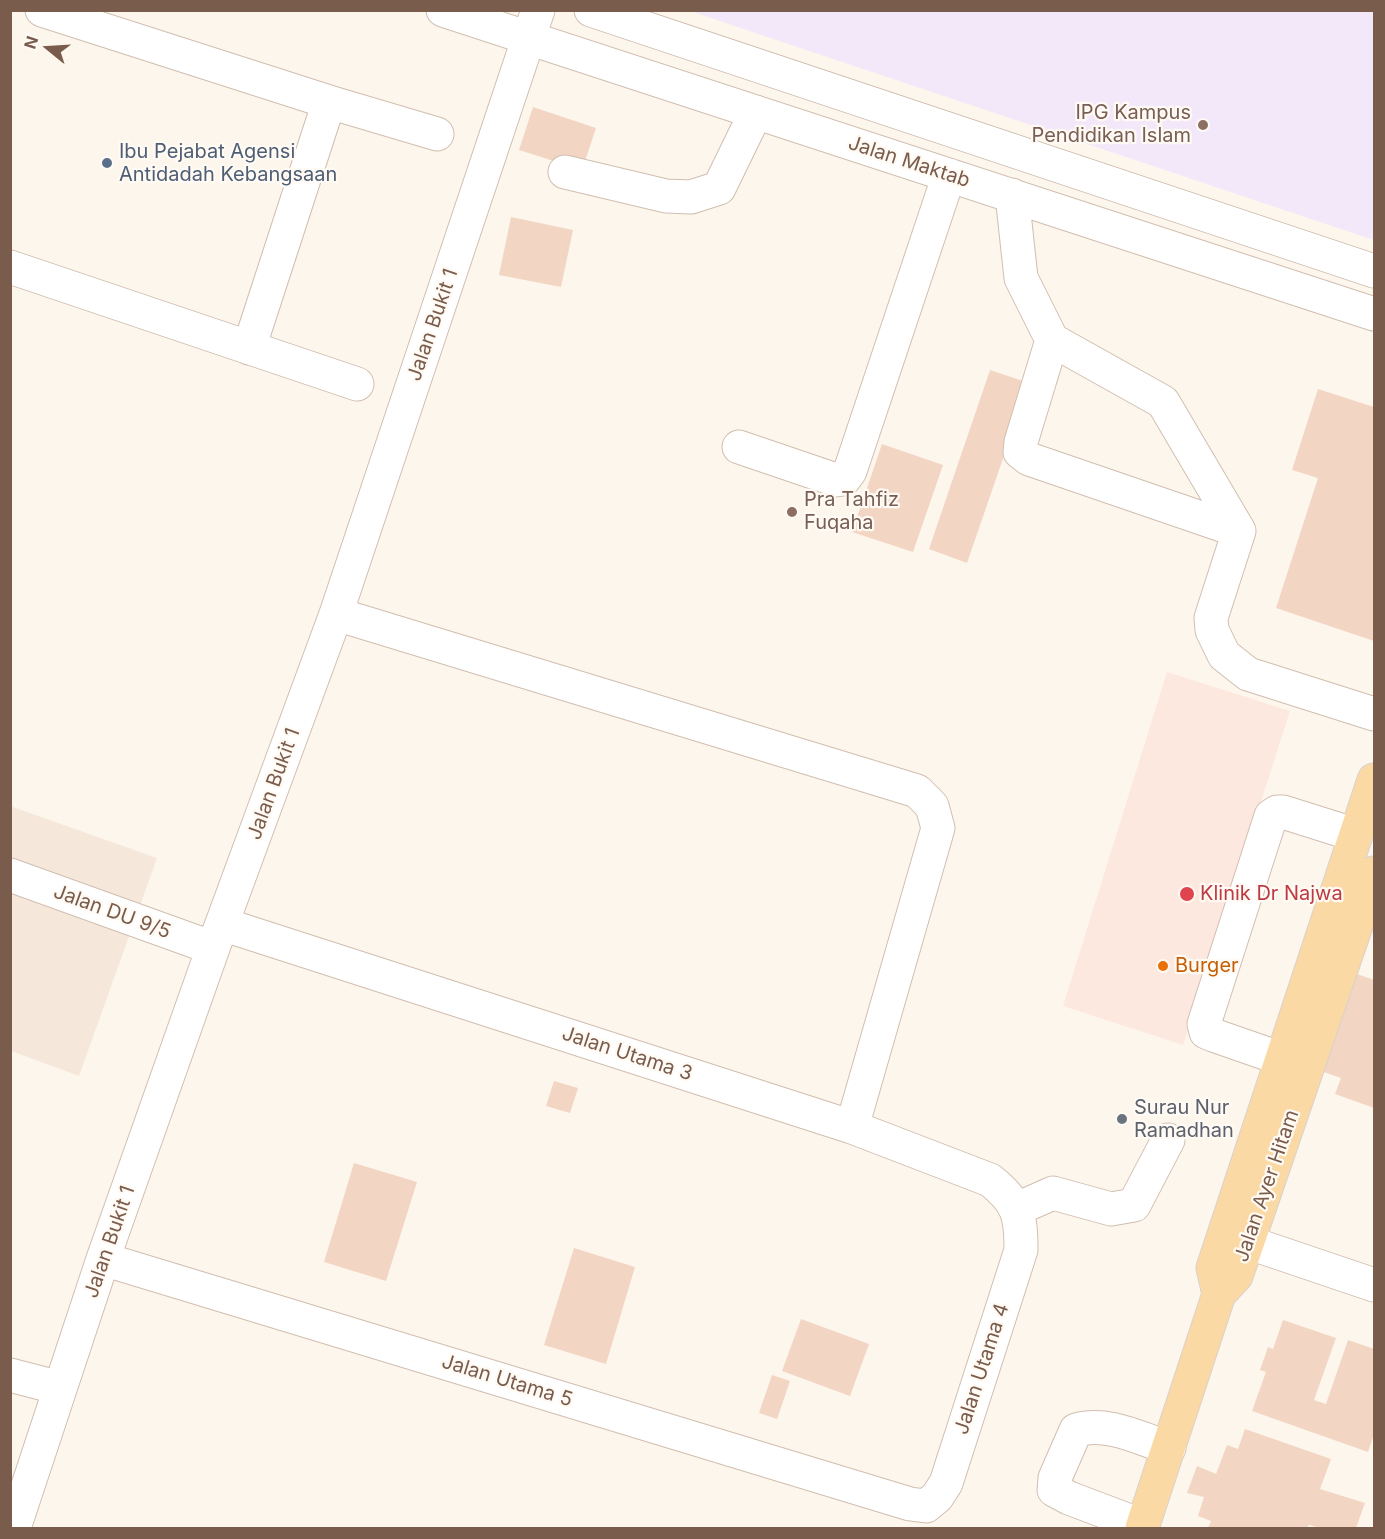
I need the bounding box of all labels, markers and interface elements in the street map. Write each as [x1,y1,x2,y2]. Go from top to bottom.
north arrow [18,18,78,78]
text: N [19,34,42,51]
place label: IPG Kampus Pendidikan Islam [1032,101,1191,148]
marker: IPG Kampus Pendidikan Islam [1196,118,1210,132]
street label: Jalan Maktab [845,131,973,193]
place label: Ibu Pejabat Agensi Antidadah Kebangsaan [119,140,337,187]
marker: Ibu Pejabat Agensi Antidadah Kebangsaan [100,156,114,170]
street label: Jalan Bukit 1 [403,266,463,384]
place label: Pra Tahfiz Fuqaha [804,488,899,535]
marker: Pra Tahfiz Fuqaha [785,505,799,519]
street label: Jalan Bukit 1 [243,725,305,843]
street label: Jalan DU 9/5 [50,880,174,944]
place label: Klinik Dr Najwa [1200,882,1343,906]
marker: Klinik Dr Najwa [1178,885,1196,903]
place label: Burger [1175,954,1239,978]
marker: Burger [1156,959,1170,973]
street label: Jalan Utama 3 [559,1022,695,1086]
place label: Surau Nur Ramadhan [1134,1096,1234,1143]
street label: Jalan Ayer Hitam [1230,1107,1304,1265]
marker: Surau Nur Ramadhan [1115,1112,1129,1126]
street label: Jalan Bukit 1 [80,1183,140,1301]
street label: Jalan Utama 4 [950,1301,1014,1437]
street label: Jalan Utama 5 [439,1350,575,1412]

